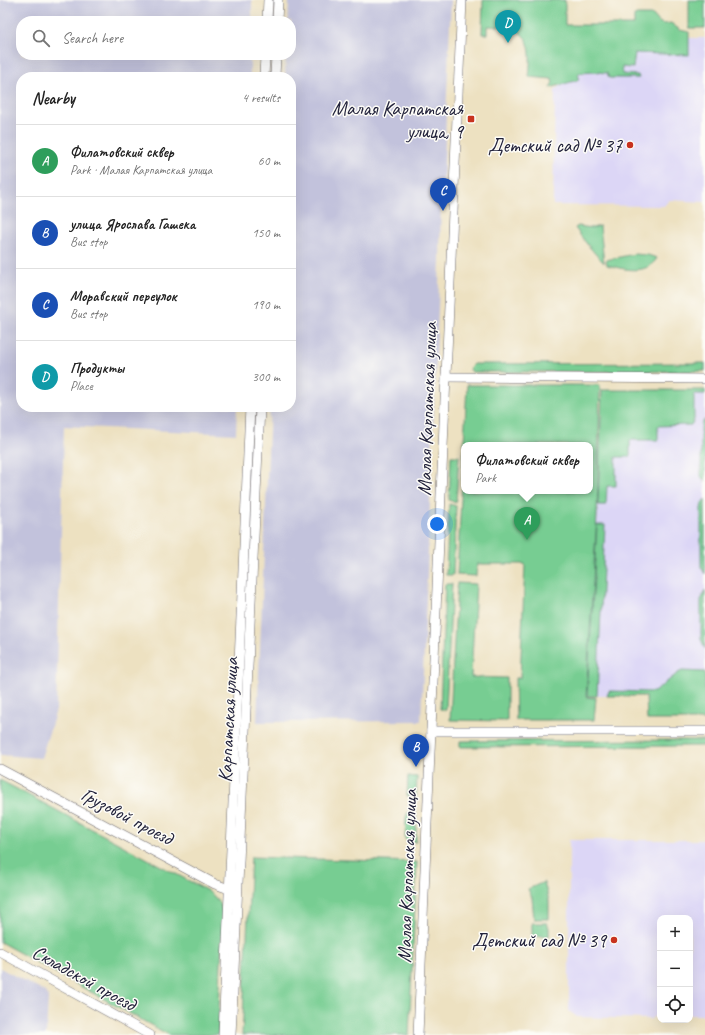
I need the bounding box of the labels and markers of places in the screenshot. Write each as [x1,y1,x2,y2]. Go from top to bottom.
pin: D [495,10,521,43]
place label: Малая Карпатская улица, 9 [332,96,465,144]
marker: Малая Карпатская улица, 9 [466,114,476,124]
place label: Детский сад № 37 [488,133,623,158]
marker: Детский сад № 37 [625,140,635,150]
pin: C [430,178,456,211]
pin: A [514,507,540,540]
pin: B [403,734,429,767]
place label: Детский сад № 39 [472,928,608,953]
marker: Детский сад № 39 [609,935,619,945]

